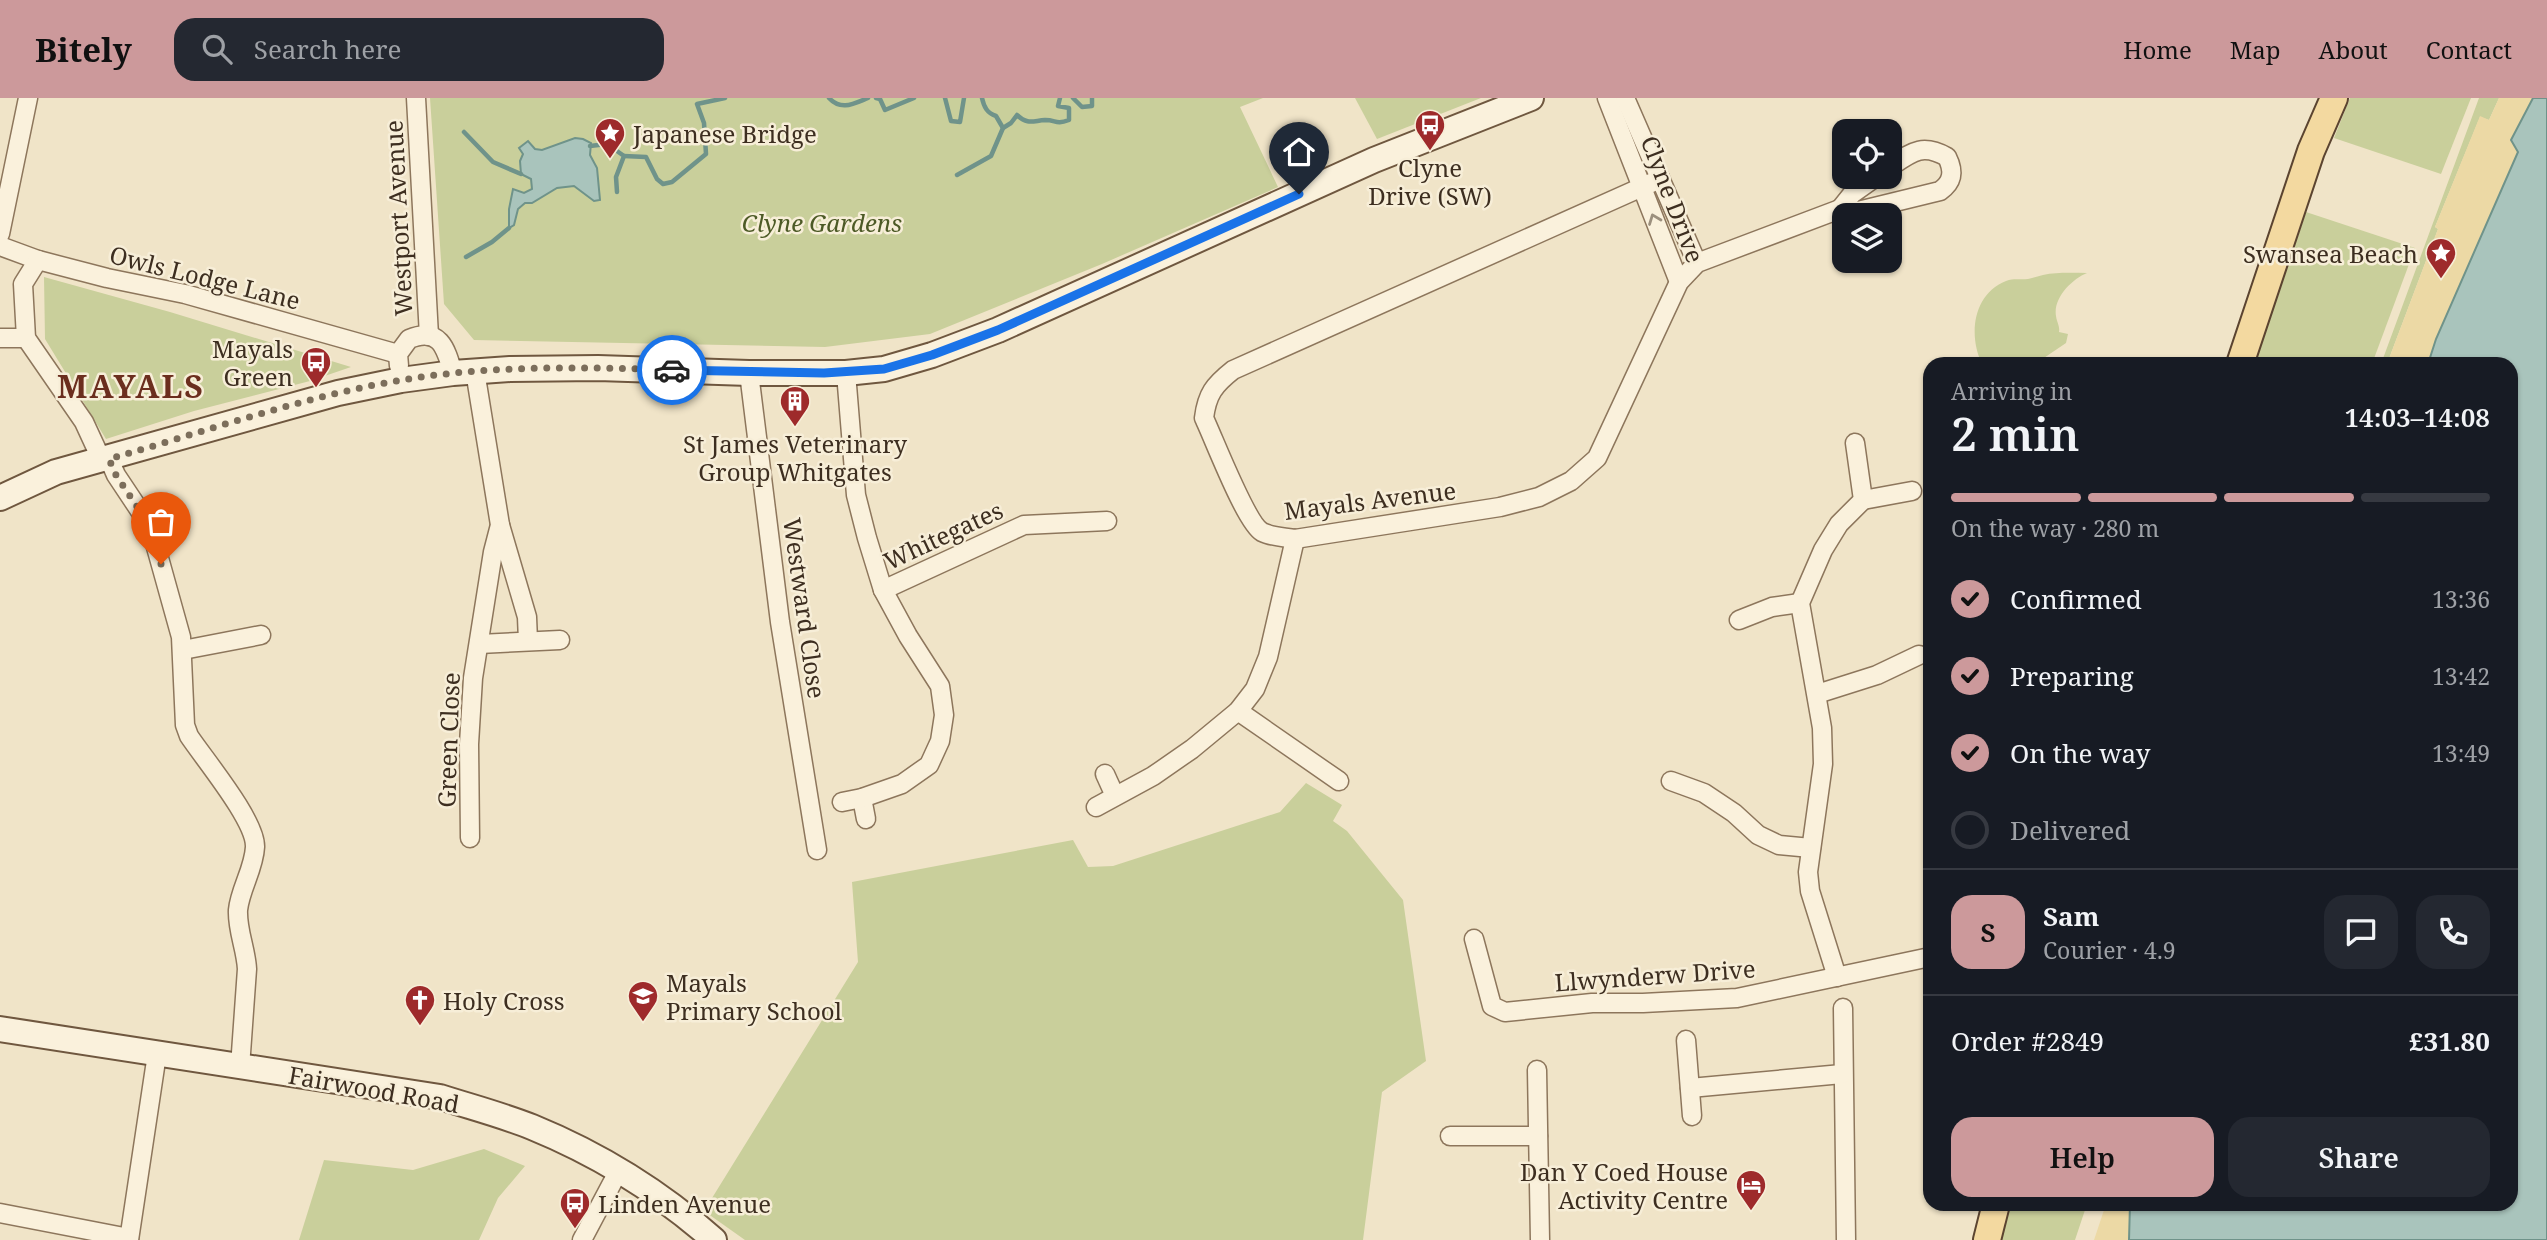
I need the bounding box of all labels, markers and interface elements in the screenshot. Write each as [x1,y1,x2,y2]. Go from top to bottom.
search box [174,18,664,81]
text: Bitely [35,27,132,72]
icon: search [198,30,236,68]
text: Search here [254,31,401,67]
text: Home [2123,33,2192,66]
text: Map [2230,33,2281,66]
text: About [2319,33,2388,66]
text: Contact [2426,33,2512,66]
bus stop icon: Clyne Drive (SW) [1413,108,1447,152]
place icon: Japanese Bridge [593,116,627,160]
place label: Japanese Bridge [632,117,817,150]
street label: Westport Avenue [376,119,420,317]
map controls [1832,119,1902,273]
button: locate [1832,119,1902,189]
pin [1269,122,1329,194]
street label: Clyne Drive [1634,131,1712,267]
icon: home [1280,133,1318,171]
place label: Clyne Drive (SW) [1368,151,1492,212]
button: layers [1832,203,1902,273]
park label: Clyne Gardens [742,206,902,239]
one-way arrow [1648,213,1662,225]
place icon: Swansea Beach [2424,236,2458,280]
street label: Owls Lodge Lane [106,237,304,317]
place label: Swansea Beach [2243,237,2418,270]
place label: Mayals Green [212,332,293,393]
courier [637,335,707,405]
bus stop icon: Mayals Green [299,345,333,389]
icon: car [653,351,691,389]
district label: MAYALS [57,364,205,407]
text: Arriving in [1951,375,2072,407]
building icon: St James Veterinary Group Whitgates [778,384,812,428]
text: 14:03–14:08 [2344,399,2490,435]
text: 2 min [1951,402,2079,464]
place label: St James Veterinary Group Whitgates [683,427,908,488]
street label: Mayals Avenue [1282,473,1458,527]
pin [131,492,191,564]
street label: Whitegates [878,493,1008,577]
icon: bag [142,503,180,541]
text: On the way · 280 m [1951,512,2159,544]
street label: Westward Close [776,516,834,700]
icon: check [1951,580,1989,618]
text: Confirmed [2010,581,2142,617]
text: 13:36 [2432,583,2490,615]
icon: check [1951,657,1989,695]
text: Preparing [2010,658,2134,694]
text: 13:42 [2432,660,2490,692]
street label: Green Close [429,672,467,808]
icon: check [1951,734,1989,772]
text: On the way [2010,735,2150,771]
text: 13:49 [2432,737,2490,769]
text: Delivered [2010,812,2130,848]
button: chat [2324,895,2398,969]
button: phone [2416,895,2490,969]
text: Sam [2043,898,2099,934]
text: S [1980,914,1996,950]
text: Courier · 4.9 [2043,934,2176,966]
street label: Llwynderw Drive [1554,952,1756,998]
place label: Mayals Primary School [666,966,843,1027]
school or university icon: Mayals Primary School [626,979,660,1023]
church icon: Holy Cross [403,983,437,1027]
place label: Holy Cross [443,984,565,1017]
text: Order #2849 [1951,1023,2104,1059]
text: £31.80 [2409,1023,2490,1059]
street label: Fairwood Road [286,1058,462,1120]
button: Help [1951,1117,2214,1197]
button: Share [2228,1117,2490,1197]
place label: Dan Y Coed House Activity Centre [1520,1155,1728,1216]
hotel icon: Dan Y Coed House Activity Centre [1734,1168,1768,1212]
bus stop icon: Linden Avenue [558,1186,592,1230]
place label: Linden Avenue [598,1187,771,1220]

